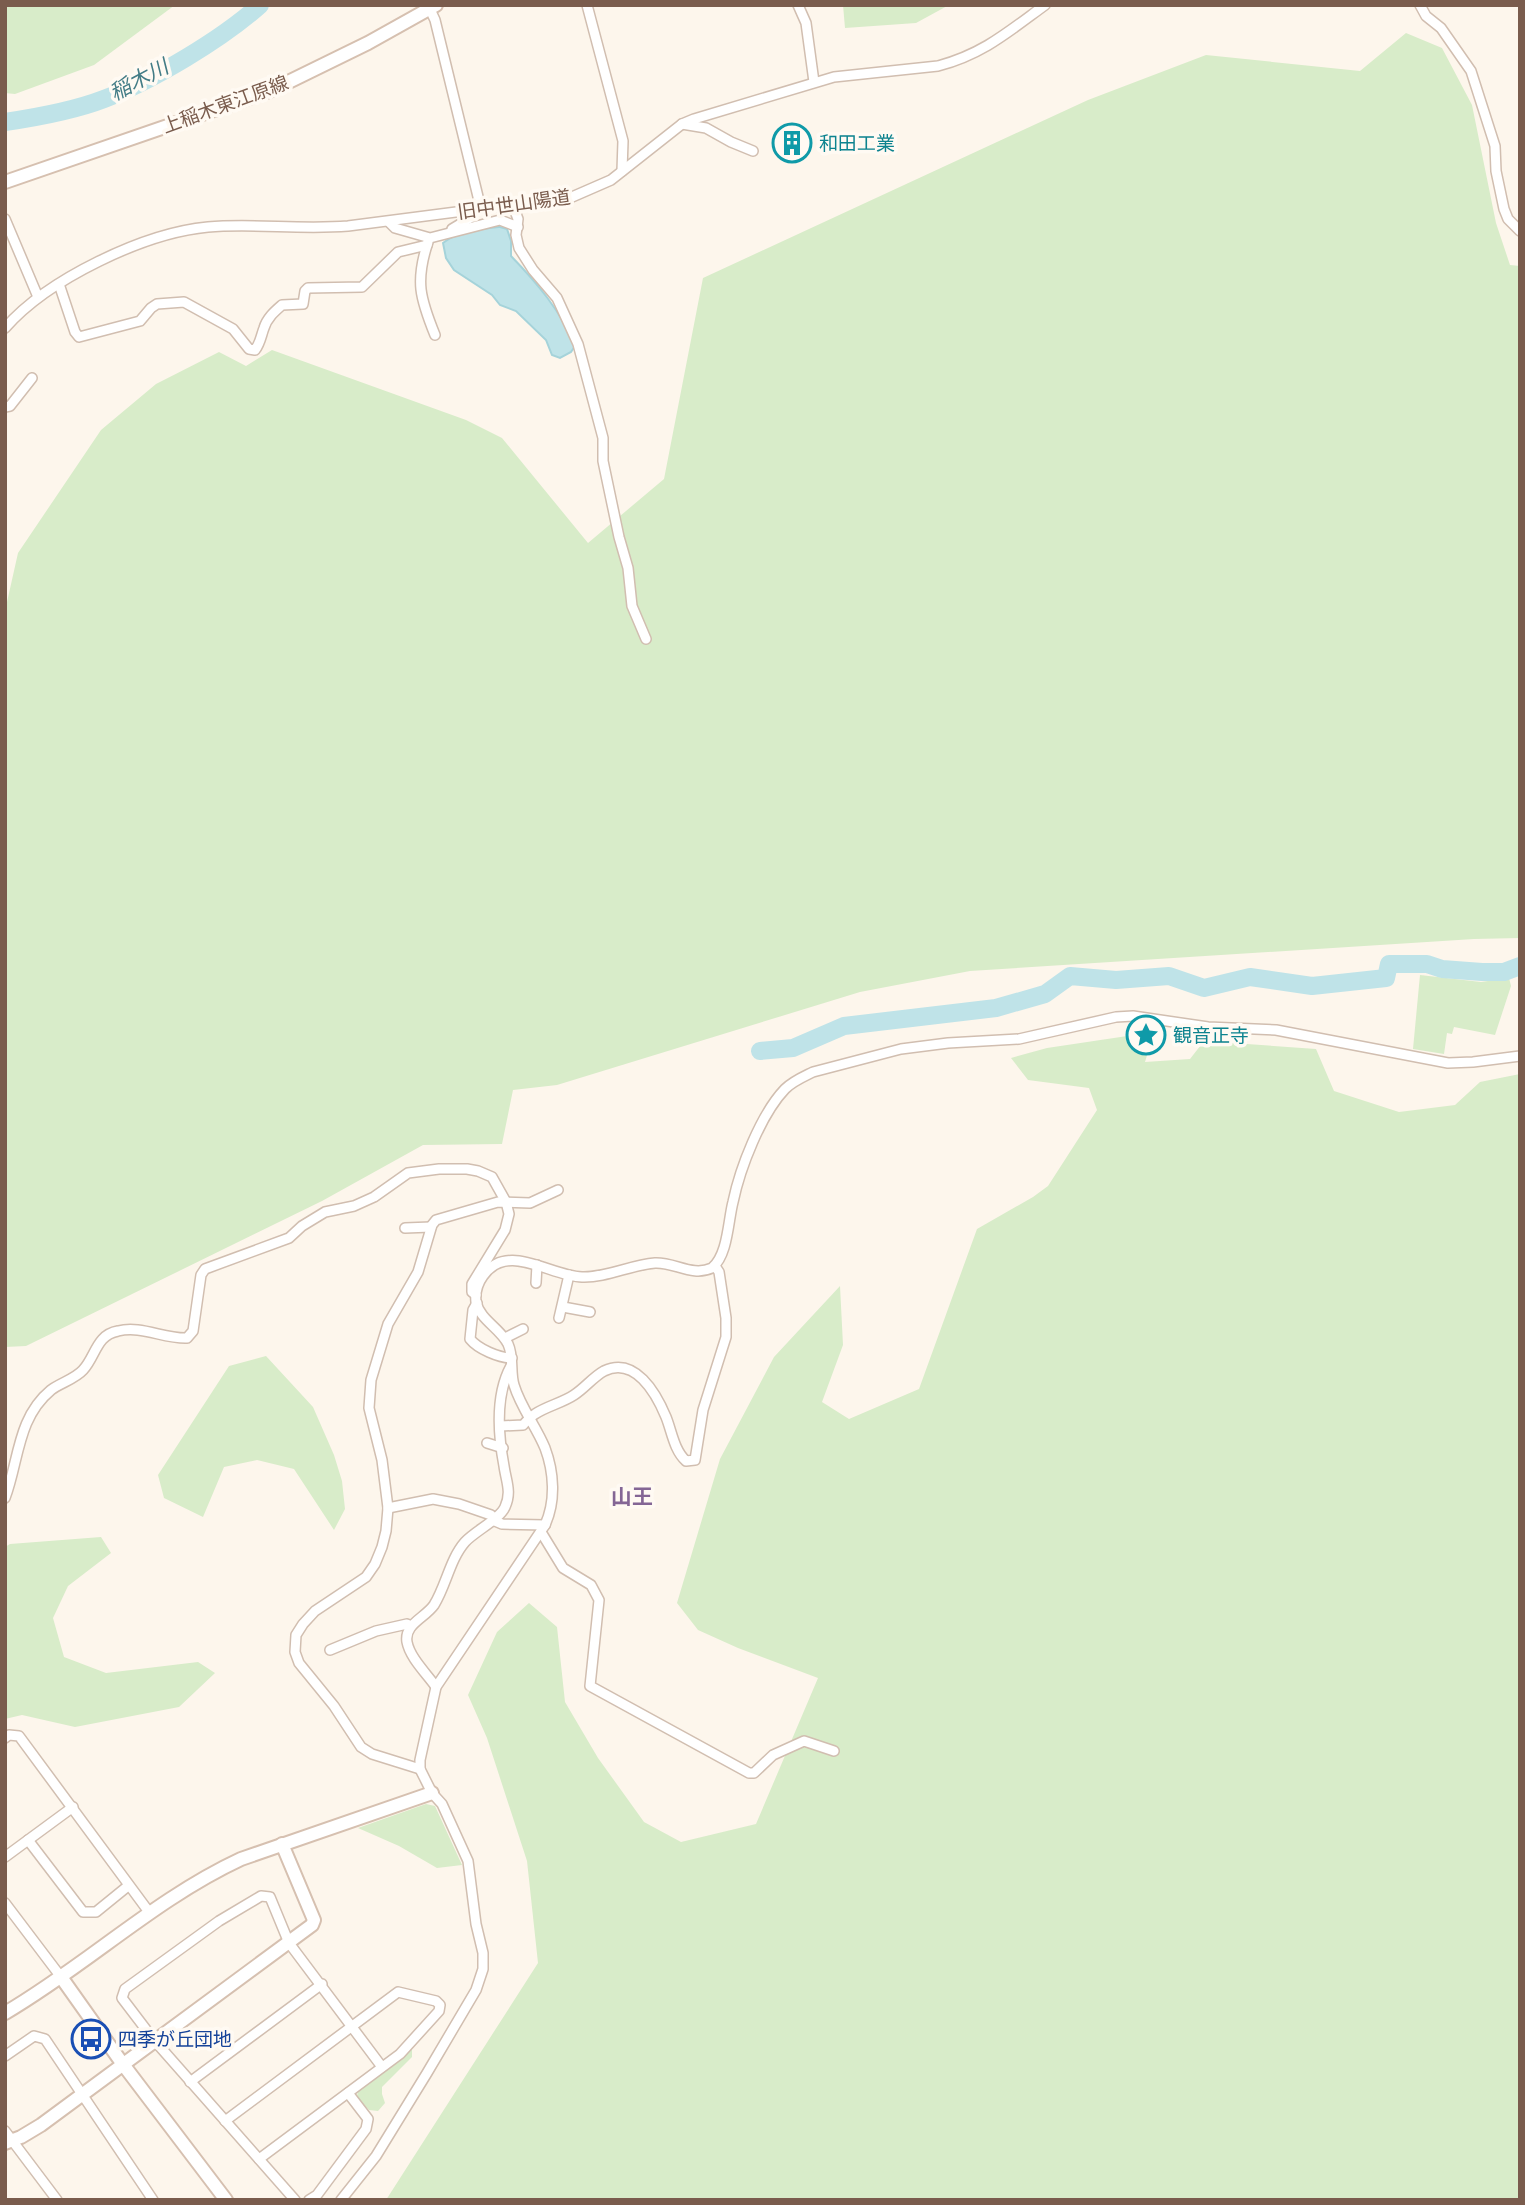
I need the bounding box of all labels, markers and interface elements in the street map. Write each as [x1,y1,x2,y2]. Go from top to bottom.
water label: 稲木川 [104,51,175,106]
street label: 上稲木東江原線 [158,69,292,139]
building icon: 和田工業 [771,122,813,164]
place label: 和田工業 [819,130,895,156]
street label: 旧中世山陽道 [456,183,572,225]
place icon: 観音正寺 [1125,1014,1167,1056]
place label: 観音正寺 [1173,1022,1249,1048]
district label: 山王 [611,1482,653,1510]
bus stop icon: 四季が丘団地 [70,2018,112,2060]
place label: 四季が丘団地 [118,2026,232,2052]

